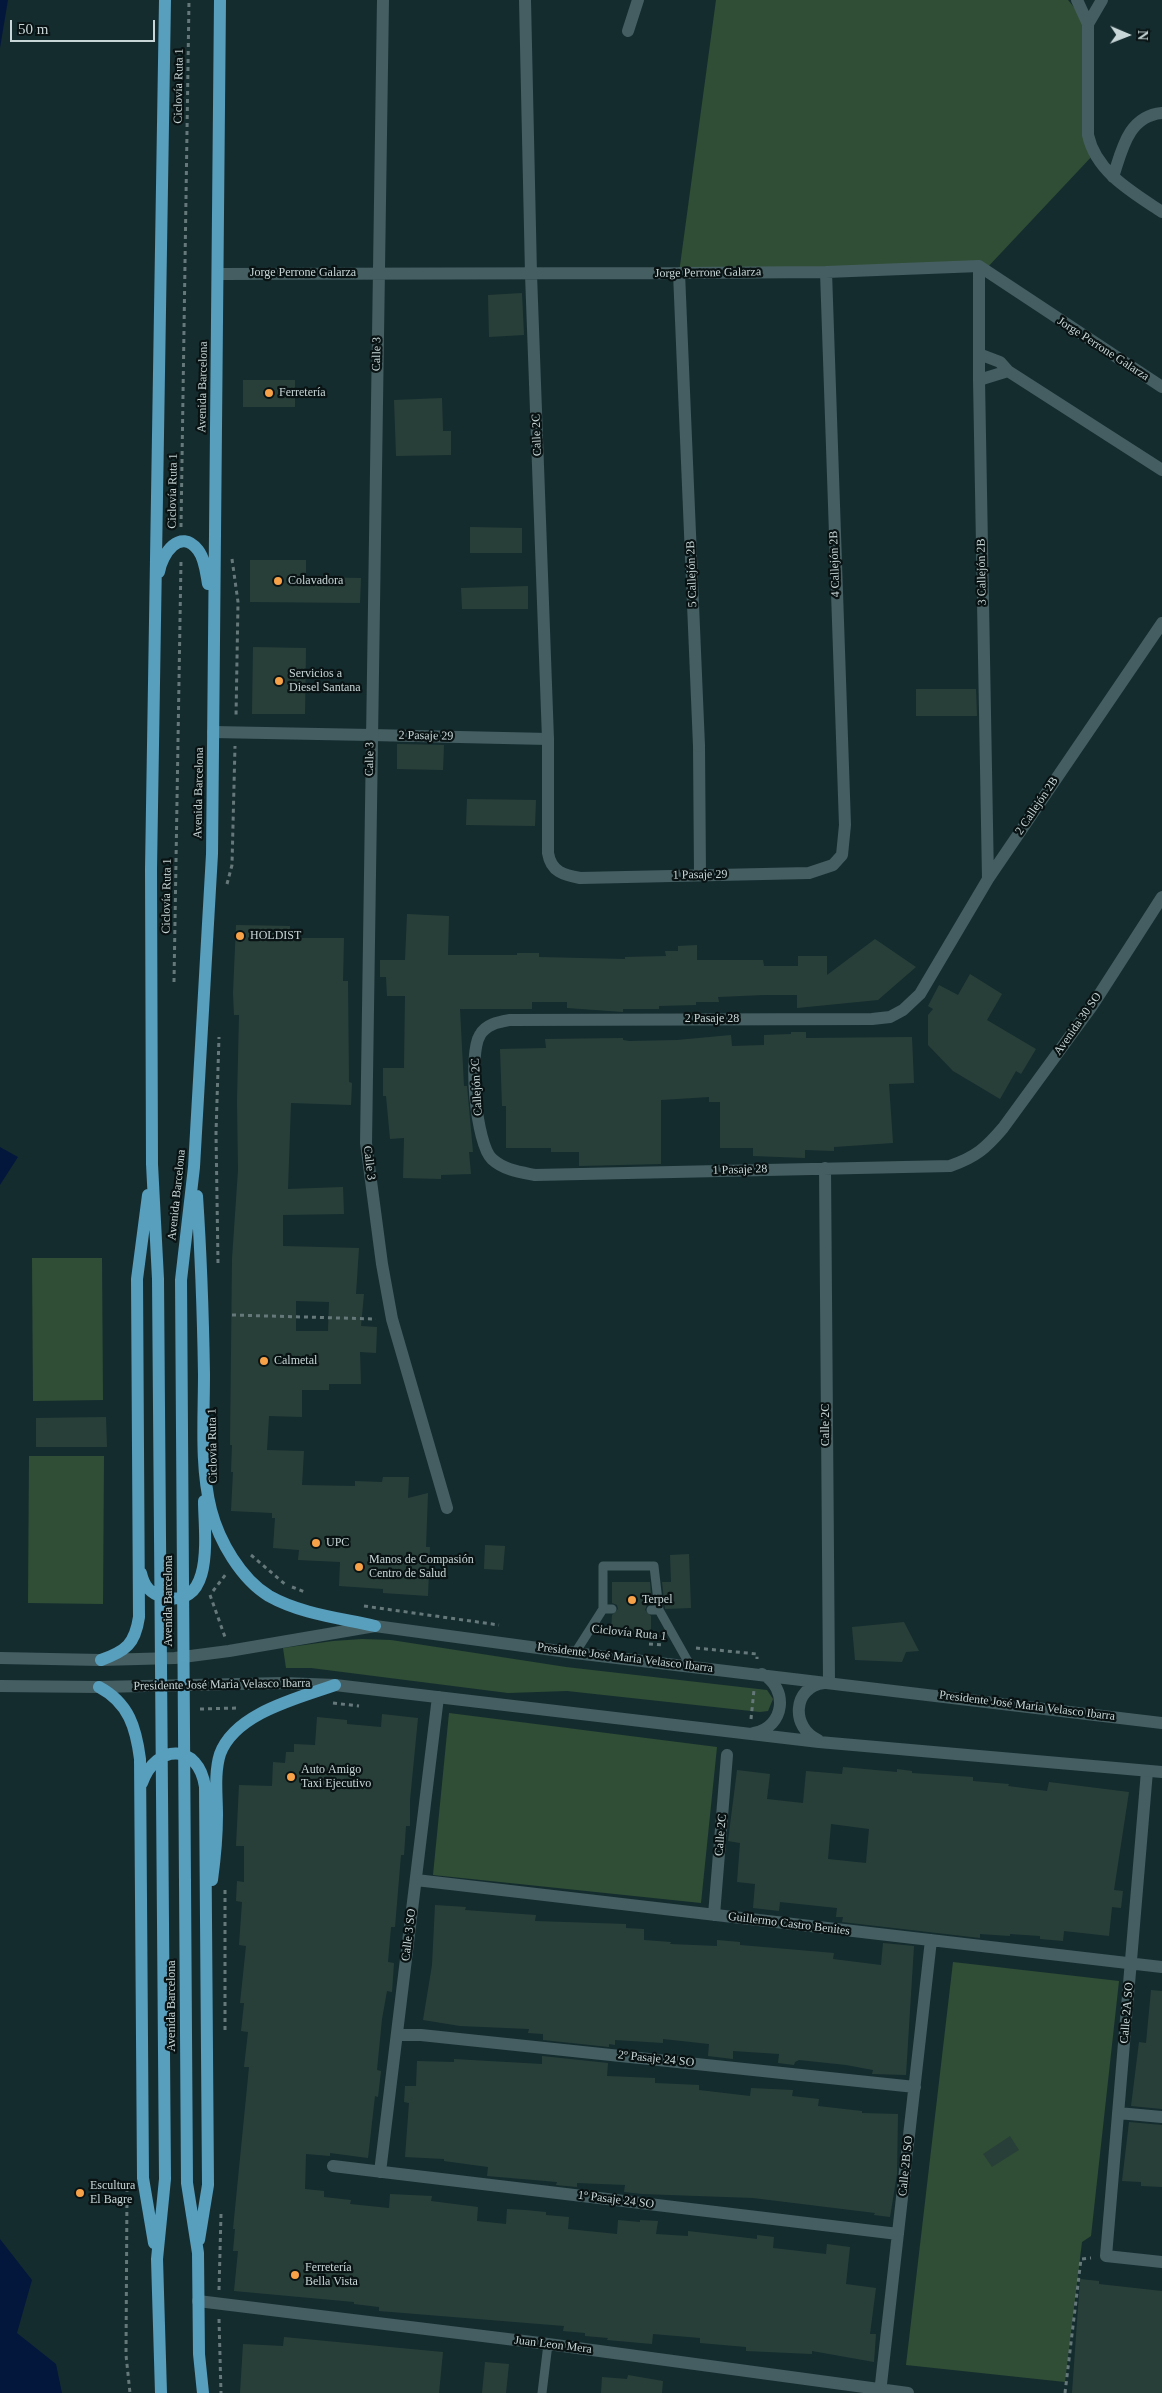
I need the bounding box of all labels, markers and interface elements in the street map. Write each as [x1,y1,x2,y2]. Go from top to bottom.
scale bar [12,10,158,42]
north arrow [1102,10,1152,60]
text: 50 m [18,21,48,37]
text: N [1135,30,1150,40]
street label: Ciclovía Ruta 1 [171,48,187,124]
street label: Jorge Perrone Galarza [655,265,761,281]
street label: Jorge Perrone Galarza [250,266,356,280]
street label: Jorge Perrone Galarza [1054,314,1152,384]
street label: Calle 3 [370,337,384,371]
street label: Avenida Barcelona [195,341,211,433]
place label: Ferretería [279,386,326,400]
marker: Ferretería [263,387,275,399]
street label: Calle 2C [529,414,545,456]
street label: Ciclovía Ruta 1 [165,453,181,529]
street label: 4 Callejón 2B [827,530,843,598]
street label: 3 Callejón 2B [974,539,990,605]
street label: 5 Callejón 2B [684,540,700,608]
place label: Colavadora [288,574,343,588]
marker: Colavadora [272,575,284,587]
place label: Servicios a Diesel Santana [289,667,361,695]
marker: Servicios a Diesel Santana [273,675,285,687]
street label: 2 Pasaje 29 [399,728,453,744]
street label: Calle 3 [363,742,377,776]
street label: Avenida Barcelona [191,747,207,839]
street label: 2 Callejón 2B [1012,774,1062,838]
street label: Ciclovía Ruta 1 [159,858,175,934]
street label: 1 Pasaje 29 [673,867,727,883]
place label: HOLDIST [250,929,301,943]
marker: HOLDIST [234,930,246,942]
street label: Avenida 30 SO [1051,990,1105,1058]
street label: 2 Pasaje 28 [685,1012,739,1026]
street label: Callejón 2C [468,1058,486,1116]
street label: Calle 3 [360,1145,378,1181]
street label: Avenida Barcelona [165,1149,189,1241]
street label: 1 Pasaje 28 [712,1162,768,1178]
place label: Calmetal [274,1354,317,1368]
marker: Calmetal [258,1355,270,1367]
street label: Calle 2C [819,1404,833,1446]
street label: Ciclovía Ruta 1 [205,1408,221,1484]
place label: UPC [326,1536,349,1550]
marker: UPC [310,1537,322,1549]
place label: Manos de Compasión Centro de Salud [369,1553,474,1581]
street label: Avenida Barcelona [162,1555,176,1647]
marker: Manos de Compasión Centro de Salud [353,1561,365,1573]
place label: Terpel [642,1593,672,1607]
marker: Terpel [626,1594,638,1606]
street label: Ciclovía Ruta 1 [591,1622,667,1644]
street label: Presidente José Maria Velasco Ibarra [536,1640,714,1676]
street label: Presidente José Maria Velasco Ibarra [133,1676,311,1694]
street label: Presidente José Maria Velasco Ibarra [938,1688,1116,1724]
place label: Auto Amigo Taxi Ejecutivo [301,1763,371,1791]
marker: Auto Amigo Taxi Ejecutivo [285,1771,297,1783]
street label: Calle 2C [712,1813,730,1857]
street label: Calle 3 SO [399,1908,419,1962]
street label: Guillermo Castro Benites [727,1909,851,1939]
street label: Avenida Barcelona [165,1960,179,2052]
street label: Calle 2A SO [1117,1982,1137,2044]
street label: 2º Pasaje 24 SO [617,2048,695,2070]
street label: Calle 2B SO [896,2135,916,2197]
place label: Escultura El Bagre [90,2179,135,2207]
marker: Escultura El Bagre [74,2187,86,2199]
street label: 1º Pasaje 24 SO [577,2188,655,2212]
place label: Ferretería Bella Vista [305,2261,358,2289]
marker: Ferretería Bella Vista [289,2269,301,2281]
street label: Juan Leon Mera [513,2333,593,2357]

